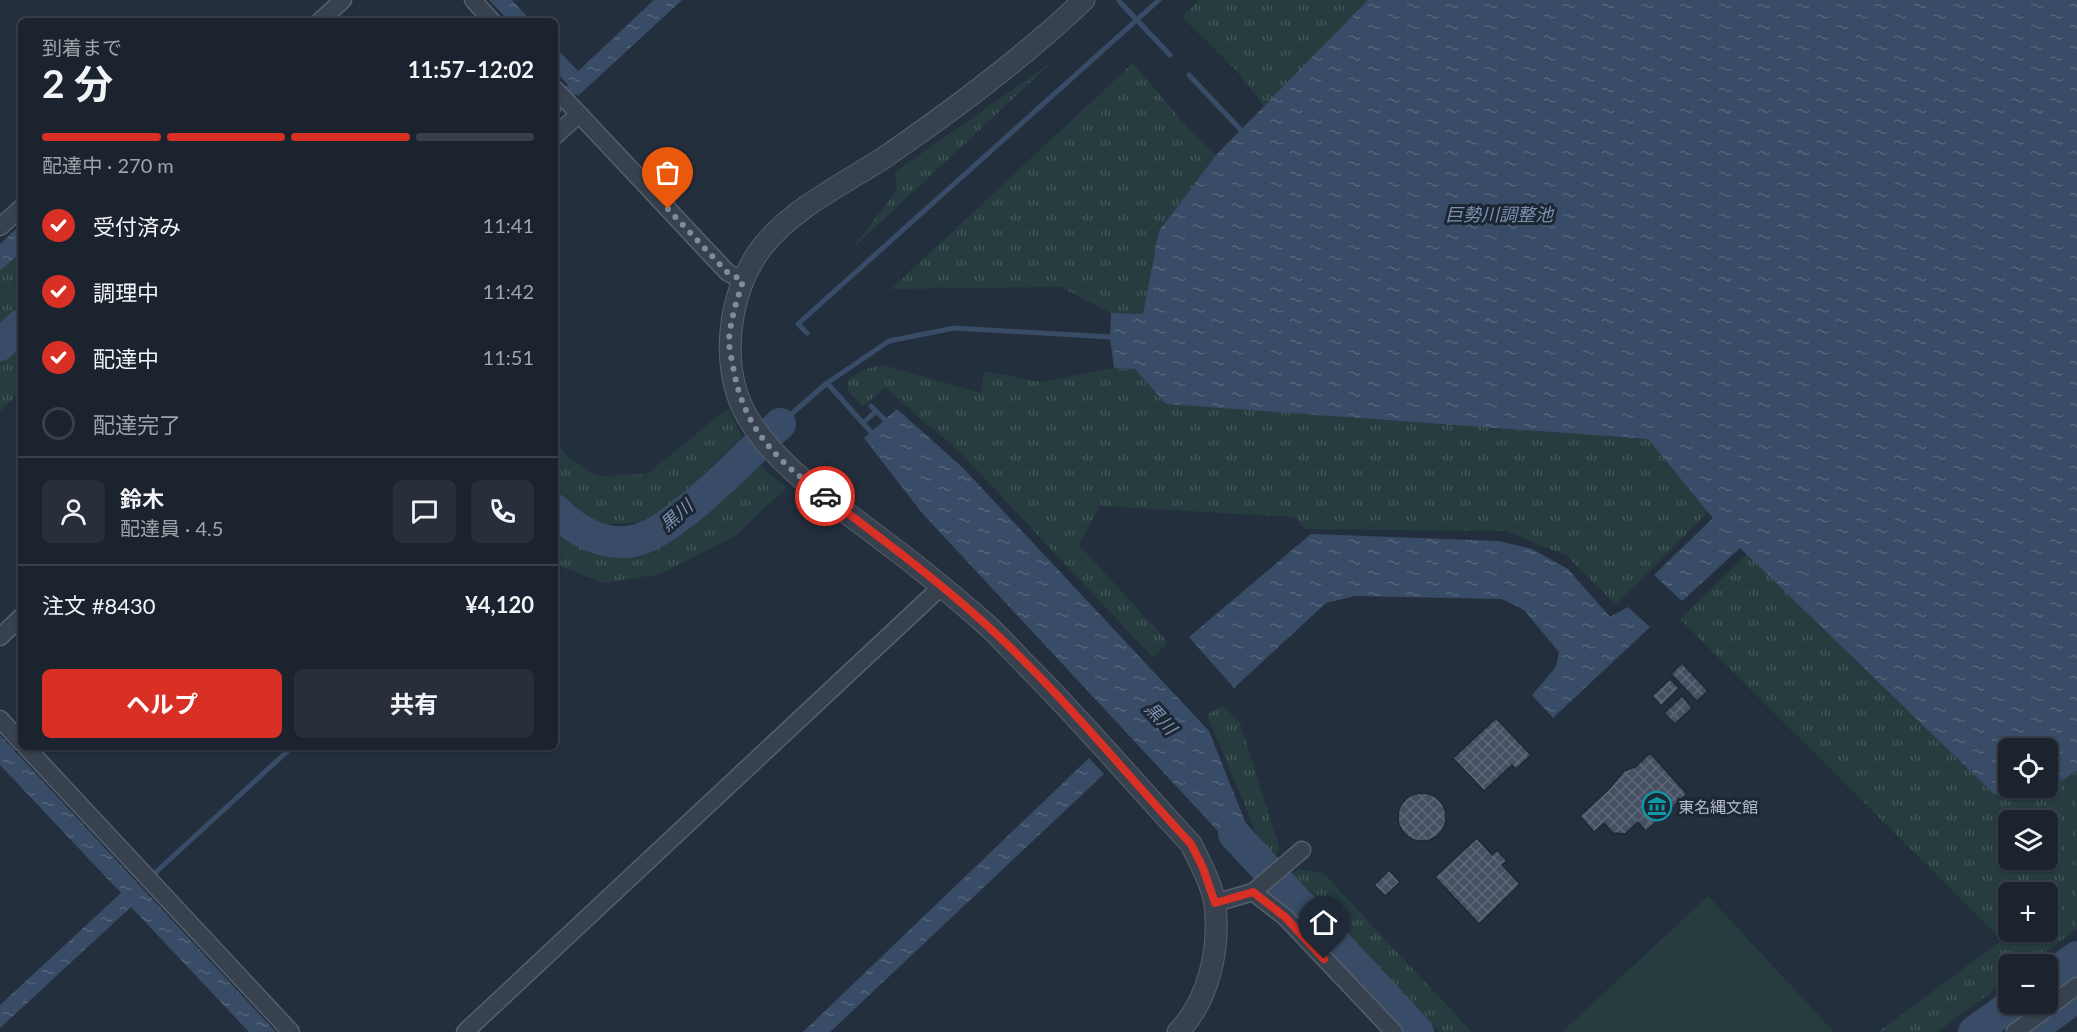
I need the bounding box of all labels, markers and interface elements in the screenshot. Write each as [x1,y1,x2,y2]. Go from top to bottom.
text: 到着まで [42,35,122,59]
text: 11:57–12:02 [408,56,534,83]
text: 2 分 [42,60,113,106]
pin [642,147,693,209]
text: 配達中 · 270 m [42,153,174,177]
icon: bag [651,156,684,189]
water label: 巨勢川調整池 [1445,203,1555,225]
icon: check [42,209,75,242]
text: 受付済み [93,213,181,240]
text: 11:41 [483,213,534,237]
icon: check [42,275,75,308]
text: 調理中 [93,279,159,306]
text: 11:42 [483,279,534,303]
icon: check [42,341,75,374]
text: 配達中 [93,345,159,372]
text: 11:51 [483,345,534,369]
text: 配達完了 [93,411,181,438]
courier [795,466,855,526]
button: person [42,480,105,543]
button: chat [393,480,456,543]
button: phone [471,480,534,543]
icon: car [809,480,842,513]
text: 鈴木 [120,485,164,512]
water label: 黒川 [655,494,698,535]
text: 配達員 · 4.5 [120,516,223,540]
text: ¥4,120 [465,591,534,618]
text: 注文 #8430 [42,592,155,619]
button: ヘルプ [42,669,282,738]
button: 共有 [294,669,534,738]
water label: 黒川 [1141,697,1183,740]
map controls [1998,738,2058,1014]
button: locate [1998,738,2058,798]
museum icon: 東名縄文館 [1641,790,1673,822]
place label: 東名縄文館 [1678,797,1758,816]
button: layers [1998,810,2058,870]
button: + [1998,882,2058,942]
pin [1298,897,1349,959]
icon: home [1307,906,1340,939]
button: − [1998,954,2058,1014]

